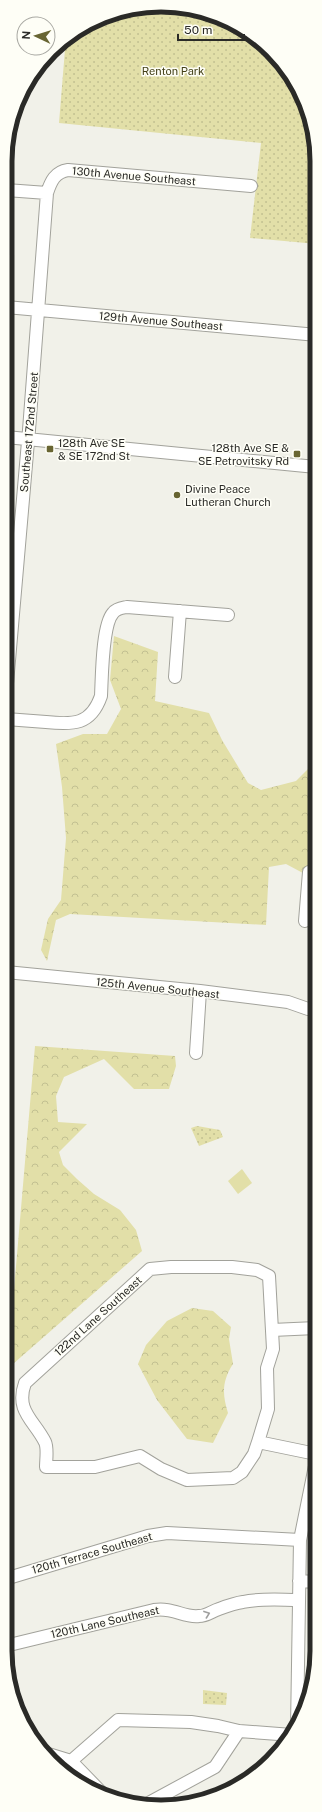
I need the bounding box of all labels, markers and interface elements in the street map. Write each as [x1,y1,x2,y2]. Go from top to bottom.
north arrow [16,16,56,56]
scale bar [178,16,244,42]
text: 50 m [184,23,212,37]
text: N [20,31,32,40]
park label: Renton Park [142,65,204,77]
street label: 130th Avenue Southeast [72,165,196,187]
street label: 129th Avenue Southeast [99,310,223,332]
street label: Southeast 172nd Street [18,371,40,493]
place label: 128th Ave SE & SE 172nd St [58,437,130,462]
place label: 128th Ave SE & SE Petrovitsky Rd [198,442,289,467]
marker: 128th Ave SE & SE 172nd St [45,444,55,454]
marker: 128th Ave SE & SE Petrovitsky Rd [292,449,302,459]
place label: Divine Peace Lutheran Church [185,483,271,508]
marker: Divine Peace Lutheran Church [172,490,182,500]
street label: 125th Avenue Southeast [96,976,220,1000]
street label: 122nd Lane Southeast [52,1274,144,1358]
street label: 120th Terrace Southeast [30,1530,154,1576]
street label: 120th Lane Southeast [50,1604,160,1640]
one-way arrow [203,1610,210,1619]

